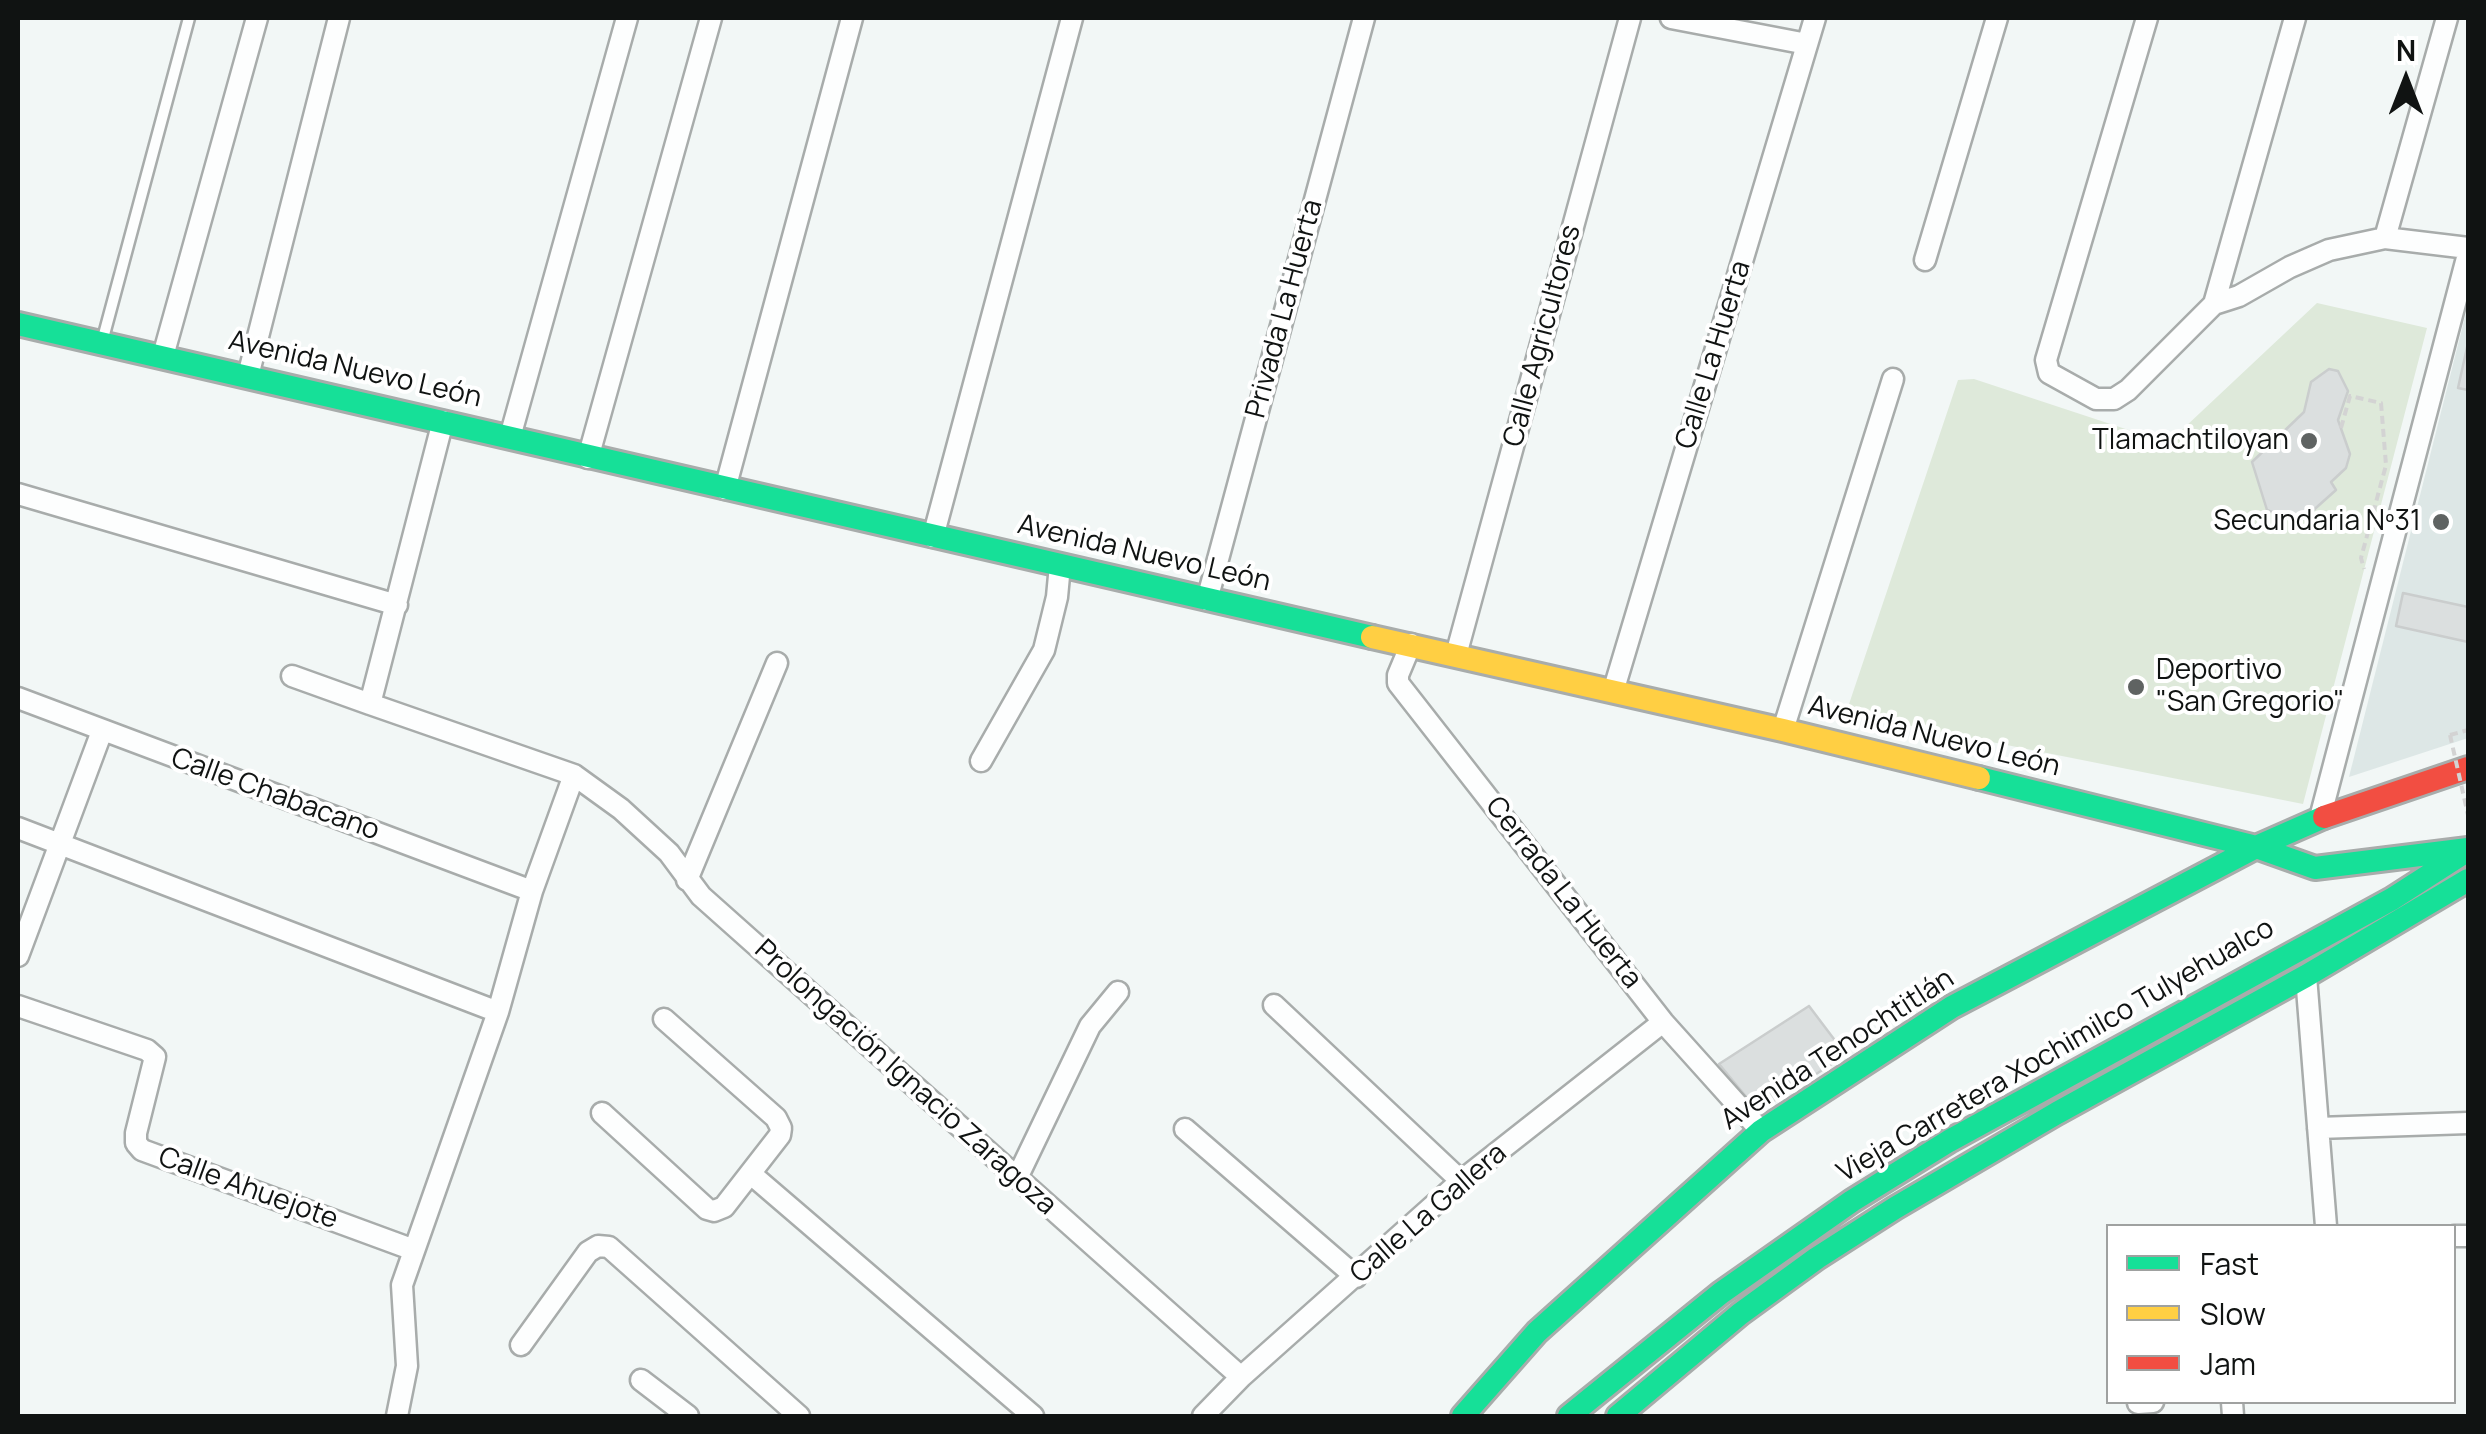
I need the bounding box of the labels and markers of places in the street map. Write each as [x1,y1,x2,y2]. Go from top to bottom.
place label: Tlamachtiloyan [2092,424,2289,458]
marker: Tlamachtiloyan [2298,430,2320,452]
place label: Secundaria Nº31 [2214,505,2421,539]
marker: Secundaria Nº31 [2430,511,2452,533]
place label: Deportivo "San Gregorio" [2156,654,2344,720]
marker: Deportivo "San Gregorio" [2125,676,2147,698]

